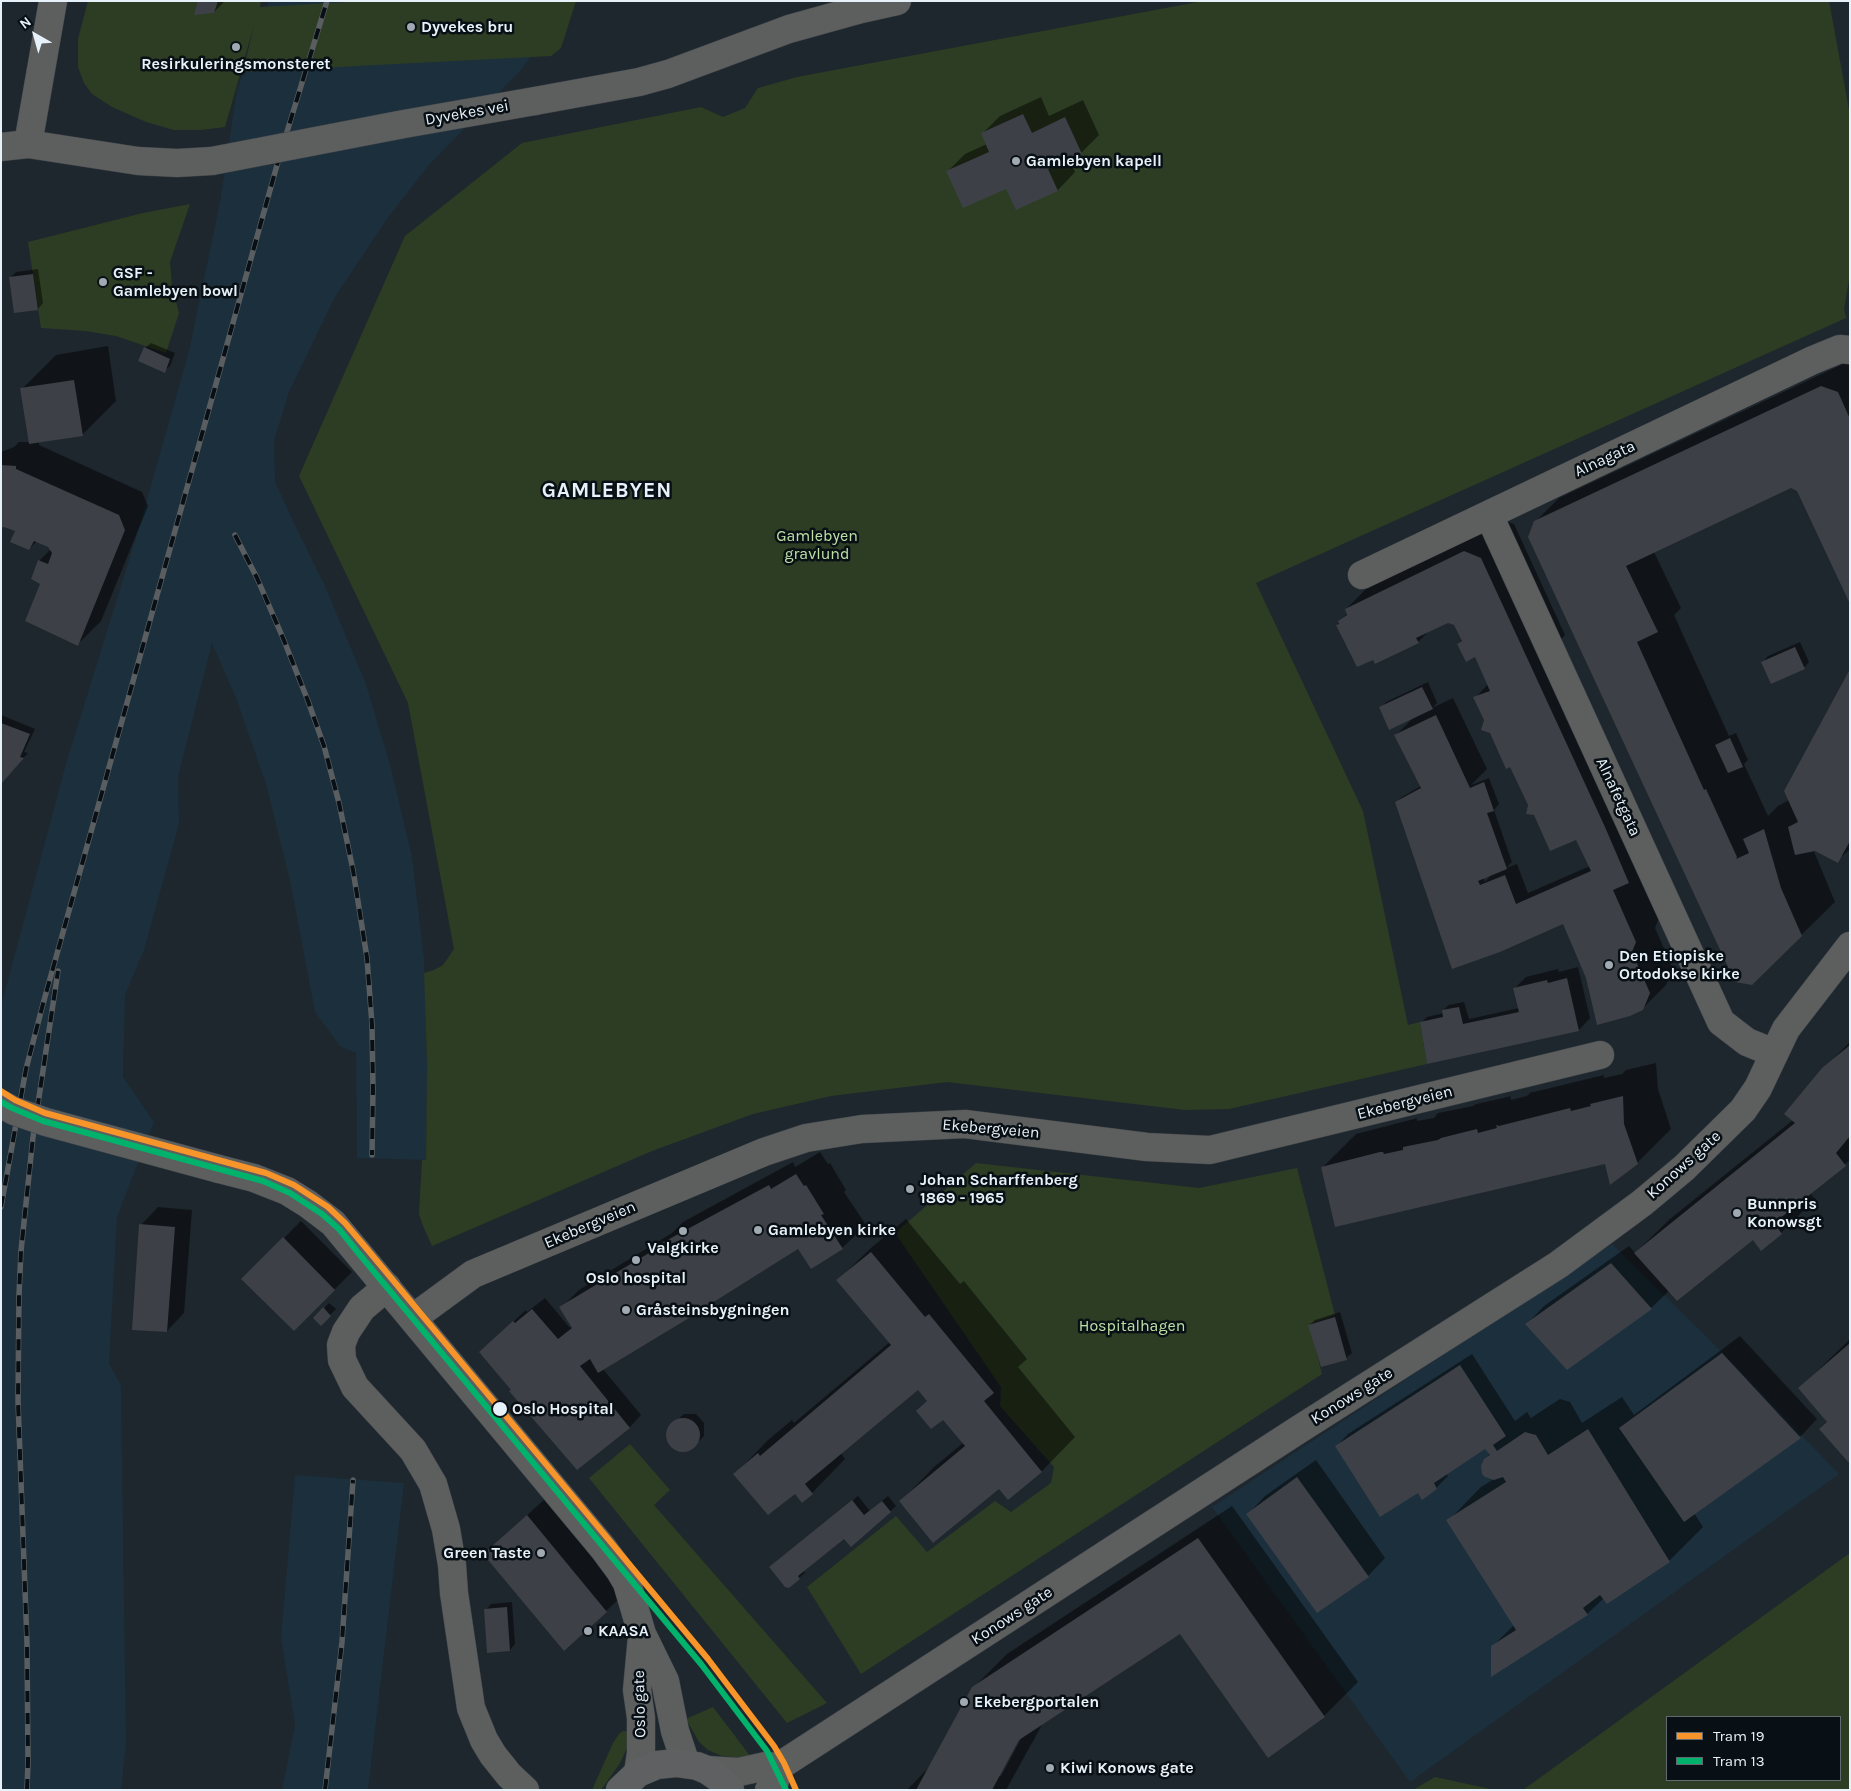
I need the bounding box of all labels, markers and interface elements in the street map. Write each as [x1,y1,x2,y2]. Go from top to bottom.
north arrow [10,10,60,60]
text: N [16,13,35,33]
place label: Dyvekes bru [421,17,513,37]
marker: Dyvekes bru [405,21,417,33]
marker: Resirkuleringsmonsteret [230,41,242,53]
place label: Resirkuleringsmonsteret [141,54,331,74]
street label: Dyvekes vei [424,96,510,130]
place label: Gamlebyen kapell [1026,151,1162,171]
marker: Gamlebyen kapell [1010,155,1022,167]
place label: GSF - Gamlebyen bowl [113,263,238,301]
marker: GSF - Gamlebyen bowl [97,276,109,288]
street label: Alnagata [1572,437,1638,481]
district label: GAMLEBYEN [541,478,673,504]
park label: Gamlebyen gravlund [776,526,858,564]
street label: Alnafetgata [1591,755,1645,839]
place label: Den Etiopiske Ortodokse kirke [1619,946,1740,984]
marker: Den Etiopiske Ortodokse kirke [1603,959,1615,971]
street label: Ekebergveien [1355,1082,1455,1124]
street label: Ekebergveien [942,1115,1040,1143]
street label: Konows gate [1643,1127,1725,1203]
place label: Johan Scharffenberg 1869 - 1965 [920,1170,1078,1208]
marker: Johan Scharffenberg 1869 - 1965 [904,1183,916,1195]
place label: Bunnpris Konowsgt [1747,1194,1822,1232]
street label: Ekebergveien [541,1197,639,1253]
marker: Bunnpris Konowsgt [1731,1207,1743,1219]
place label: Gamlebyen kirke [768,1220,896,1240]
marker: Gamlebyen kirke [752,1224,764,1236]
marker: Valgkirke [677,1225,689,1237]
place label: Valgkirke [647,1238,719,1258]
marker: Oslo hospital [630,1254,642,1266]
place label: Oslo hospital [586,1268,686,1288]
place label: Gråsteinsbygningen [636,1300,789,1320]
marker: Gråsteinsbygningen [620,1304,632,1316]
park label: Hospitalhagen [1079,1316,1185,1336]
street label: Konows gate [1308,1363,1396,1429]
place label: Oslo Hospital [512,1399,614,1419]
marker: Oslo Hospital [491,1400,509,1418]
place label: Green Taste [443,1543,531,1563]
marker: Green Taste [535,1547,547,1559]
street label: Konows gate [968,1583,1056,1649]
place label: KAASA [598,1621,649,1641]
marker: KAASA [582,1625,594,1637]
street label: Oslo gate [630,1670,650,1738]
place label: Ekebergportalen [974,1692,1099,1712]
marker: Ekebergportalen [958,1696,970,1708]
legend [1666,1716,1841,1781]
text: Tram 19 [1713,1727,1764,1745]
text: Tram 13 [1713,1752,1765,1770]
place label: Kiwi Konows gate [1060,1758,1194,1778]
marker: Kiwi Konows gate [1044,1762,1056,1774]

